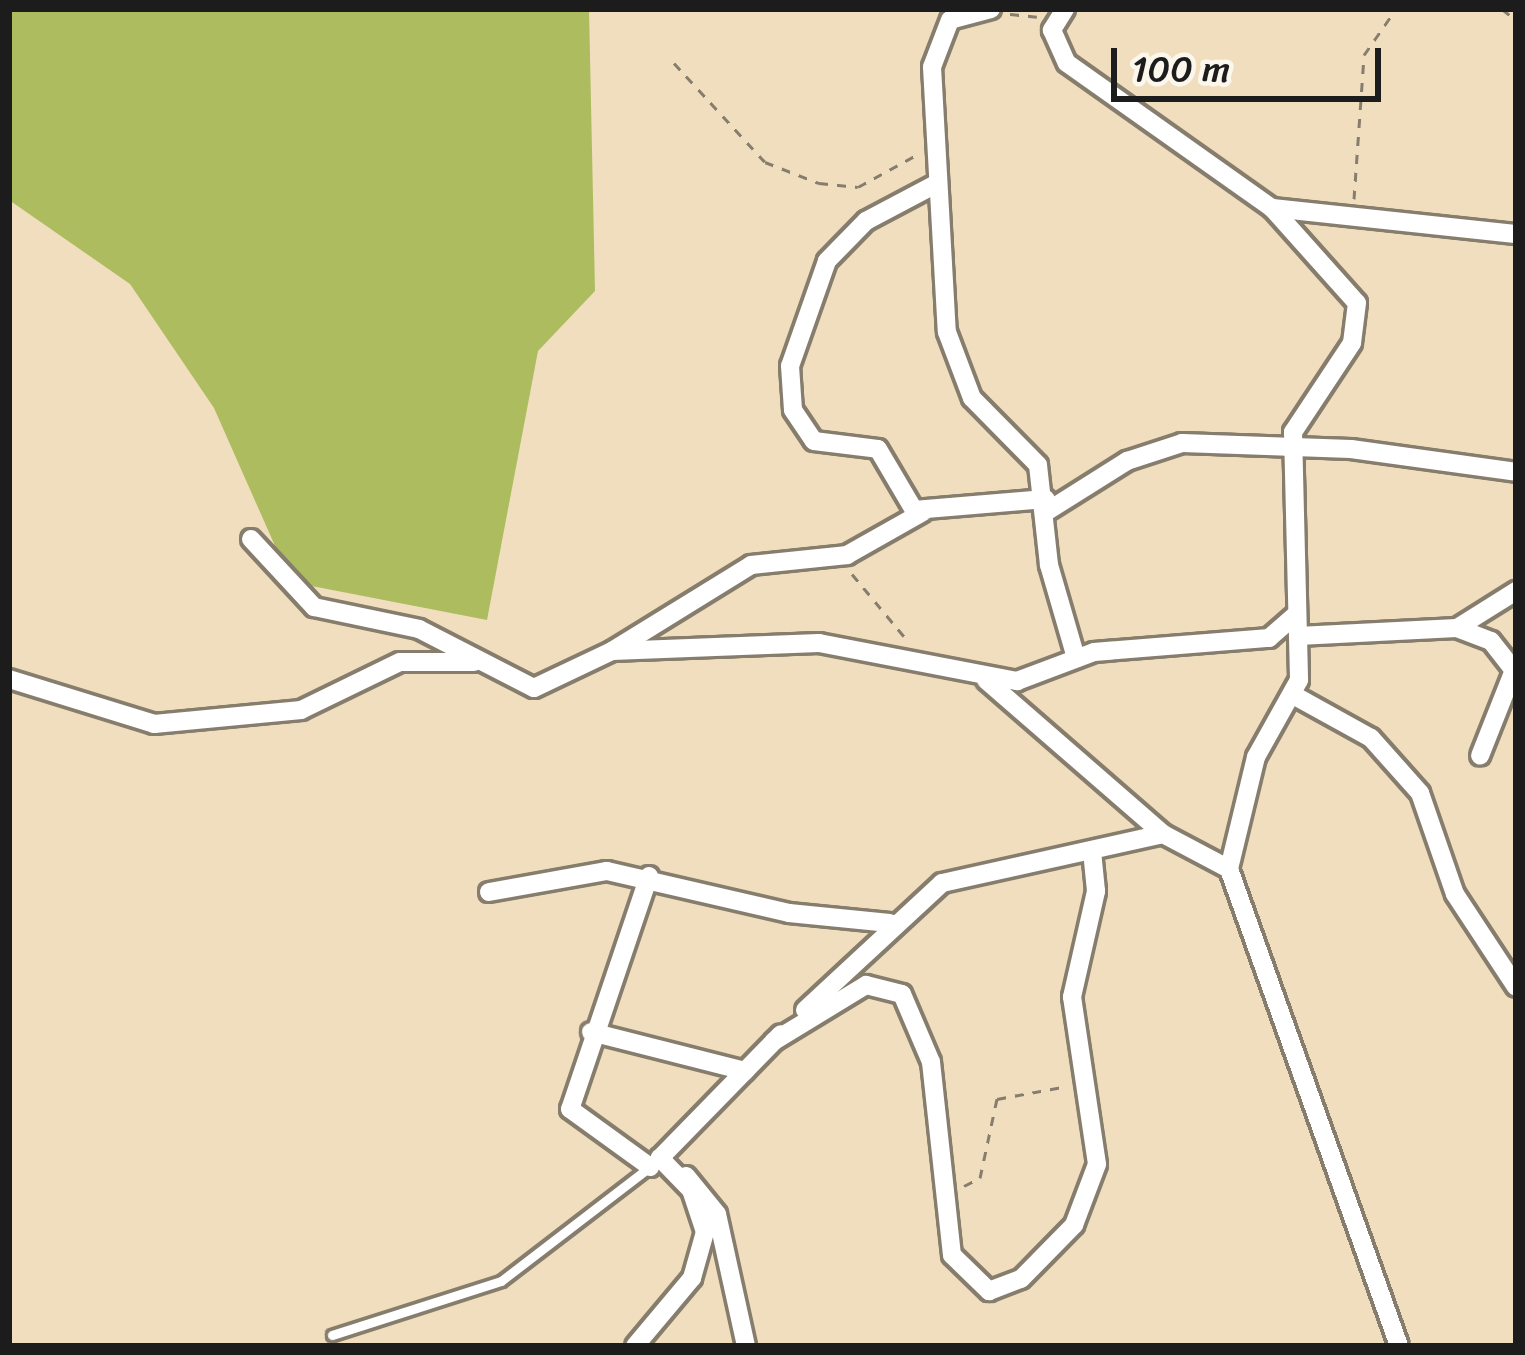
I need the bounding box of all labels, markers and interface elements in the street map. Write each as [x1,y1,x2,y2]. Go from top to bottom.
scale bar [1117,24,1387,98]
text: 100 m [1132,37,1230,101]

